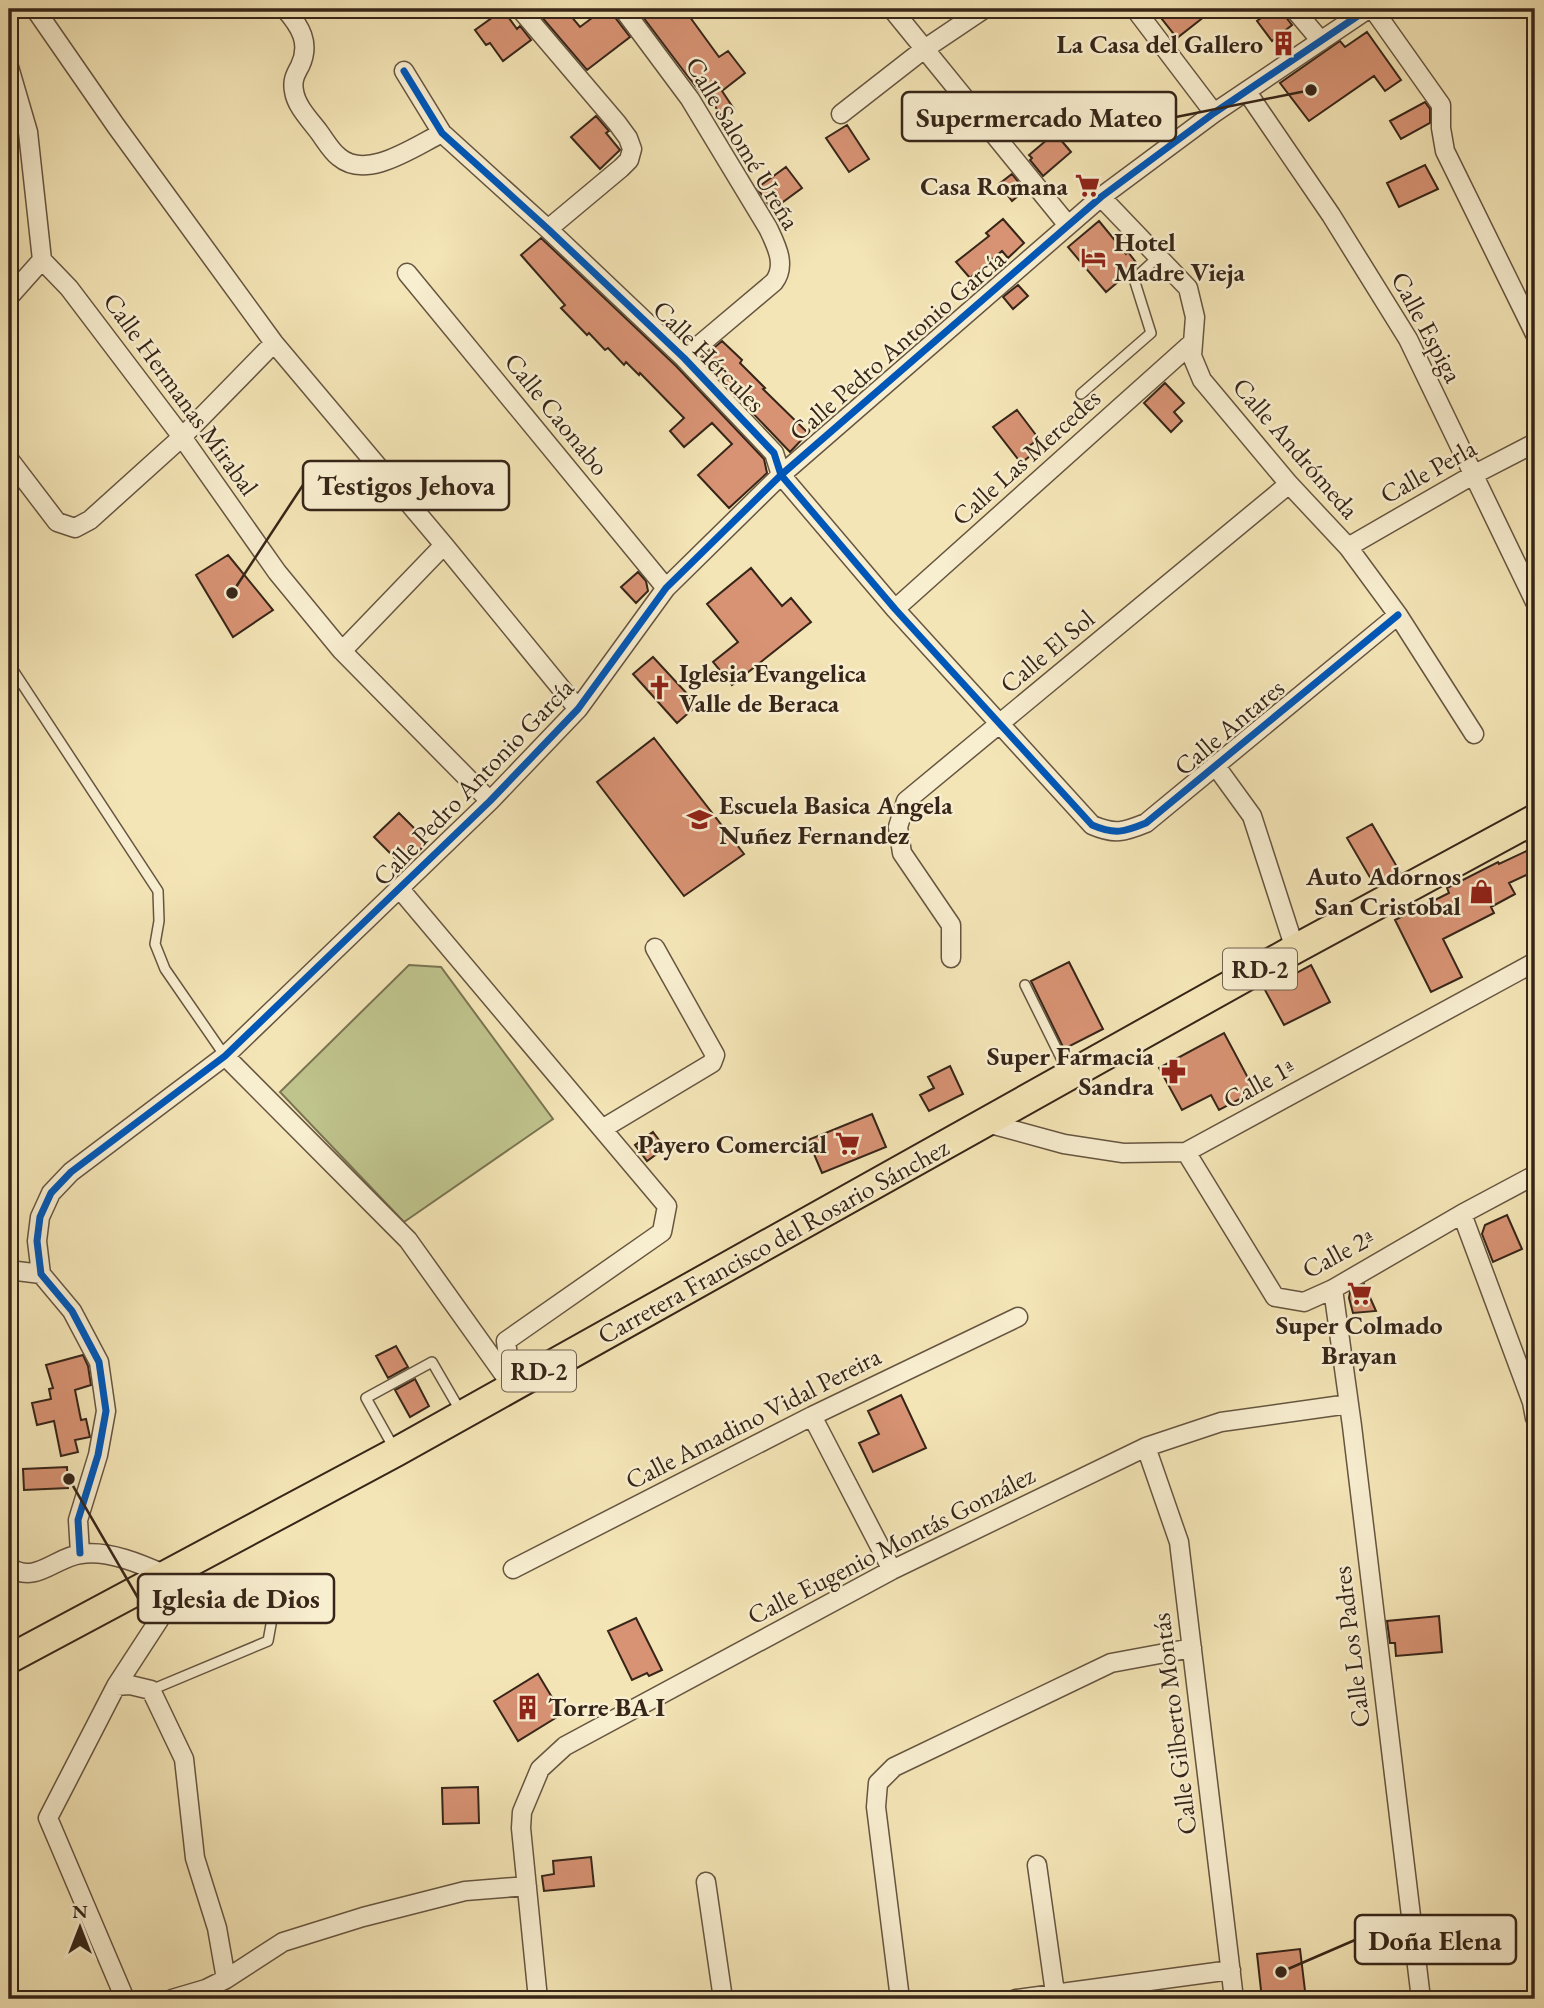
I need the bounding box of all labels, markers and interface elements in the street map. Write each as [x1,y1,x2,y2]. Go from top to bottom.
place label: La Casa del Gallero [1057,27,1263,61]
building icon: La Casa del Gallero [1269,30,1297,58]
street label: Calle Salomé Ureña [678,50,808,236]
callout: Supermercado Mateo [902,92,1176,141]
text: Supermercado Mateo [916,99,1162,135]
place label: Casa Romana [920,169,1069,203]
supermarket icon: Casa Romana [1074,172,1102,200]
place label: Hotel Madre Vieja [1114,225,1246,289]
street label: Calle Pedro Antonio García [782,241,1013,448]
hotel icon: Hotel Madre Vieja [1080,243,1108,271]
street label: Calle Espiga [1384,265,1471,389]
street label: Calle Hermanas Mirabal [96,286,266,502]
street label: Calle Hércules [645,292,773,420]
street label: Calle Caonabo [497,346,617,482]
street label: Calle Andrómeda [1225,370,1367,526]
street label: Calle Las Mercedes [944,381,1108,533]
street label: Calle Perla [1374,430,1483,511]
callout: Testigos Jehova [303,461,509,510]
text: Testigos Jehova [317,467,496,503]
street label: Calle El Sol [993,601,1101,701]
place label: Iglesia Evangelica Valle de Beraca [679,656,867,720]
street label: Calle Pedro Antonio García [365,671,581,893]
street label: Calle Antares [1167,671,1291,783]
church icon: Iglesia Evangelica Valle de Beraca [645,674,673,702]
place label: Escuela Basica Angela Nuñez Fernandez [719,788,953,852]
school or university icon: Escuela Basica Angela Nuñez Fernandez [685,806,713,834]
place label: Auto Adornos San Cristobal [1305,859,1461,923]
shop icon: Auto Adornos San Cristobal [1467,877,1495,905]
road number: RD-2 [1223,948,1297,989]
place label: Super Farmacia Sandra [987,1039,1155,1103]
street label: Calle 1ª [1217,1049,1301,1117]
pharmacy icon: Super Farmacia Sandra [1160,1057,1188,1085]
place label: Payero Comercial [638,1127,827,1161]
street label: Carretera Francisco del Rosario Sánchez [591,1130,955,1352]
supermarket icon: Payero Comercial [833,1130,861,1158]
street label: Calle 2ª [1296,1220,1380,1286]
supermarket icon: Super Colmado Brayan [1345,1279,1373,1307]
place label: Super Colmado Brayan [1275,1308,1443,1372]
street label: Calle Amadino Vidal Pereira [620,1338,887,1497]
road number: RD-2 [502,1350,576,1392]
street label: Calle Eugenio Montás González [742,1458,1041,1632]
street label: Calle Los Padres [1324,1564,1378,1730]
callout: Iglesia de Dios [138,1574,334,1623]
text: Iglesia de Dios [152,1580,320,1616]
street label: Calle Gilberto Montás [1144,1611,1204,1837]
place label: Torre BA I [548,1690,666,1724]
building icon: Torre BA I [514,1693,542,1721]
north arrow [46,1892,116,1962]
text: N [72,1899,88,1924]
callout: Doña Elena [1355,1915,1516,1964]
text: Doña Elena [1368,1922,1503,1958]

